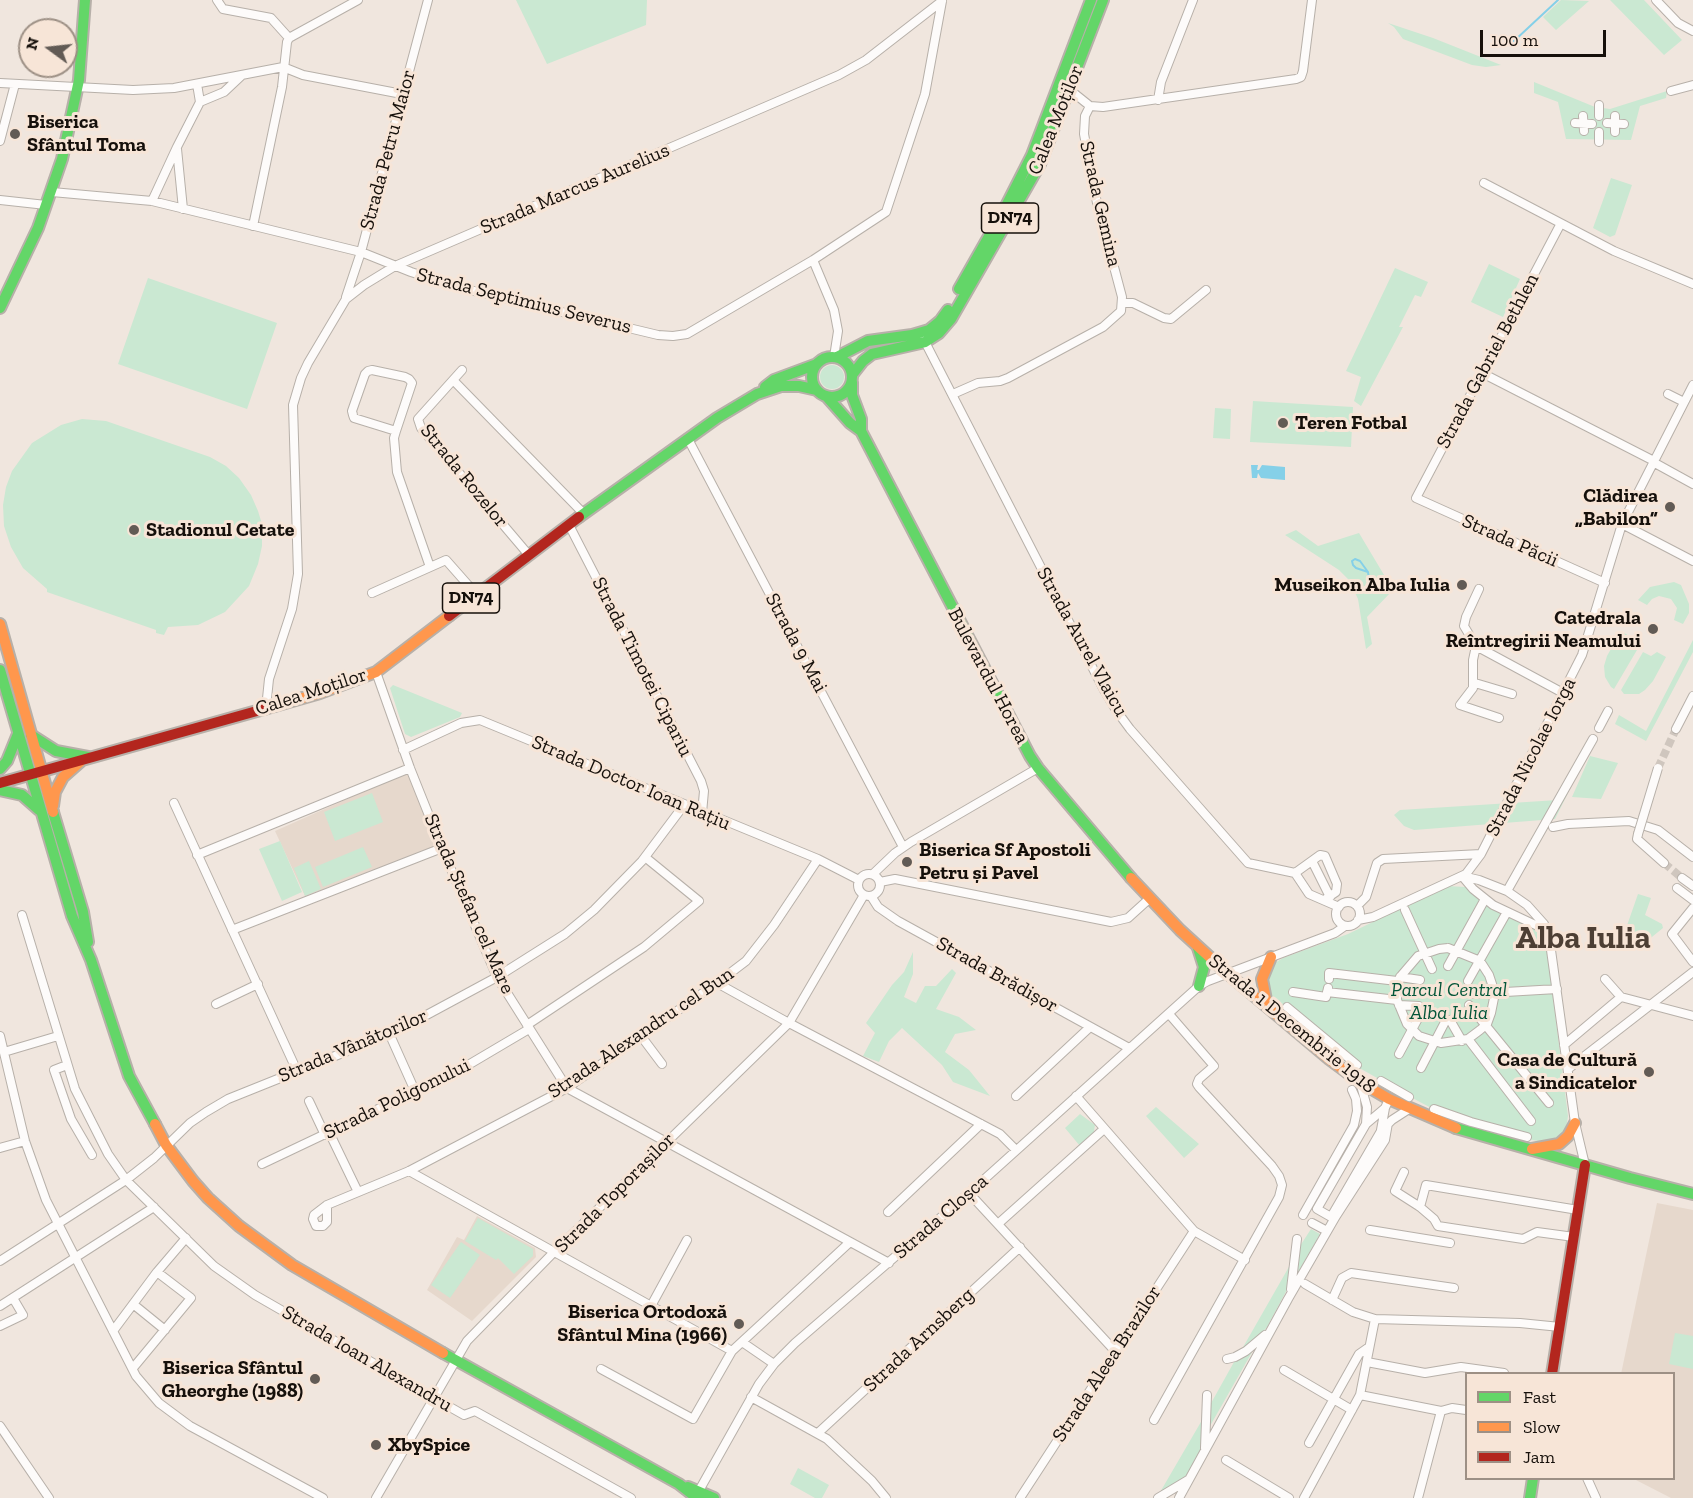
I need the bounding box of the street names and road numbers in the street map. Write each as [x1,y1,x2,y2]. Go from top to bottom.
street label: Calea Moților [1023,62,1089,178]
street label: Strada Petru Maior [355,67,421,233]
street label: Strada Marcus Aurelius [477,138,673,240]
street label: Strada Gemina [1074,139,1126,269]
road number: DN74 [982,203,1038,233]
street label: Strada Septimius Severus [414,263,634,339]
street label: Strada Gabriel Bethlen [1432,269,1544,453]
street label: Strada Rozelor [415,419,513,533]
street label: Strada Păcii [1458,509,1562,573]
street label: Strada Aurel Vlaicu [1031,563,1133,721]
street label: Strada Timotei Cipariu [586,573,698,761]
road number: DN74 [442,583,500,613]
street label: Strada 9 Mai [760,589,832,697]
street label: Bulevardul Horea [942,604,1034,748]
street label: Calea Moților [252,663,370,721]
street label: Strada Nicolae Iorga [1481,674,1581,840]
street label: Strada Doctor Ioan Rațiu [528,730,734,836]
street label: Strada Ștefan cel Mare [419,810,519,998]
street label: Strada Brădișor [932,932,1062,1018]
street label: Strada 1 Decembrie 1918 [1203,949,1381,1099]
street label: Strada Alexandru cel Bun [544,962,738,1104]
street label: Strada Vânătorilor [275,1004,431,1088]
street label: Strada Poligonului [320,1053,474,1145]
street label: Strada Toporașilor [550,1128,680,1258]
street label: Strada Cloșca [889,1169,993,1265]
street label: Strada Aleea Brazilor [1047,1281,1167,1447]
street label: Strada Arnsberg [859,1283,979,1397]
street label: Strada Ioan Alexandru [278,1300,456,1418]

